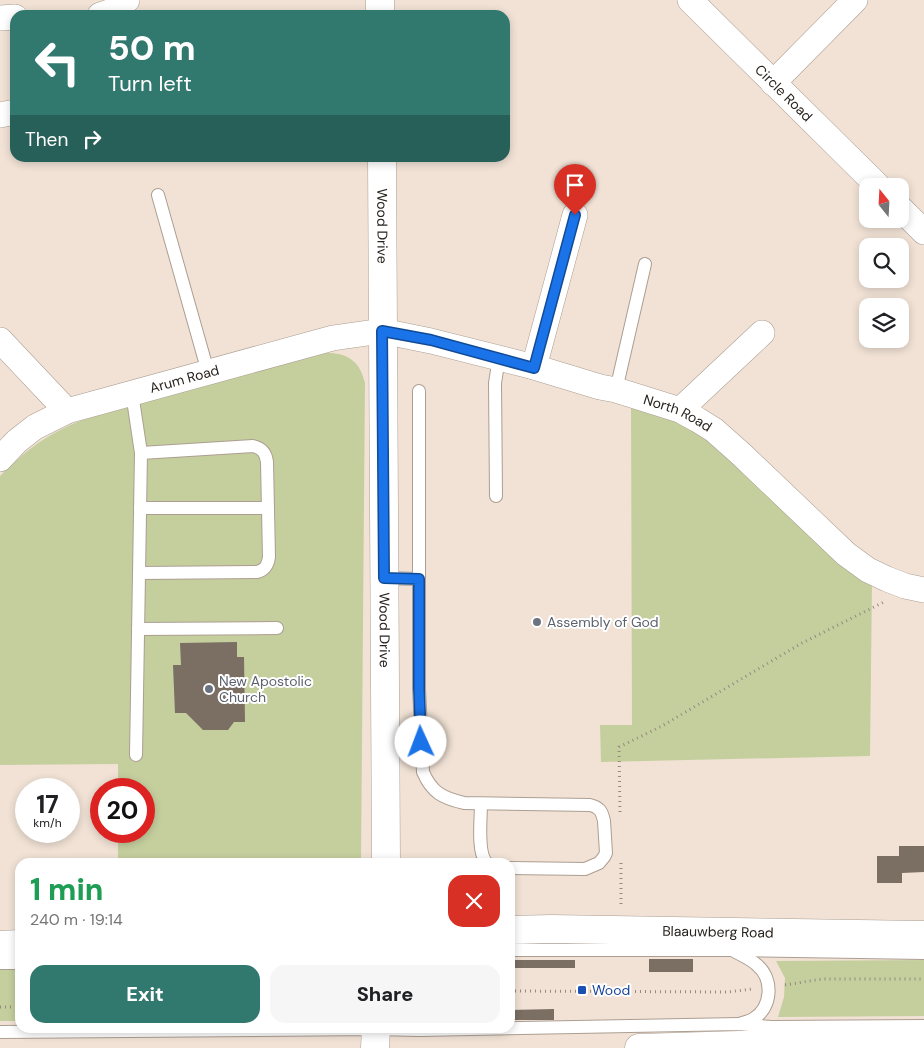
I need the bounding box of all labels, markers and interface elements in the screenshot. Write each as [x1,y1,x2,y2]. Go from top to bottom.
text: 50 m [108,25,196,71]
icon: left [25,30,90,95]
street label: Circle Road [751,60,816,125]
text: Turn left [108,69,192,98]
icon: right [78,125,106,153]
text: Then [25,127,68,152]
pin [554,164,596,215]
icon: arrive [561,171,589,199]
north arrow [859,178,909,228]
map controls [859,178,909,348]
street label: Wood Drive [373,188,392,264]
button: search [859,238,909,288]
button: layers [859,298,909,348]
street label: Arum Road [148,361,221,397]
street label: North Road [641,390,715,435]
street label: Wood Drive [375,592,394,668]
place label: Assembly of God [547,613,659,631]
marker: Assembly of God [531,616,543,628]
place label: New Apostolic Church [219,672,312,706]
marker: New Apostolic Church [203,683,215,695]
position arrow [394,715,446,767]
speed limit sign: 20 [90,778,155,843]
text: 17 [36,788,59,821]
text: km/h [33,815,62,831]
text: 1 min [30,870,103,909]
button: close [448,875,500,927]
text: 240 m · 19:14 [30,909,123,930]
street label: Blaauwberg Road [662,922,774,942]
button: Exit [30,965,260,1023]
button: Share [270,965,500,1023]
place label: Wood [592,981,630,999]
marker: Wood [576,984,588,996]

